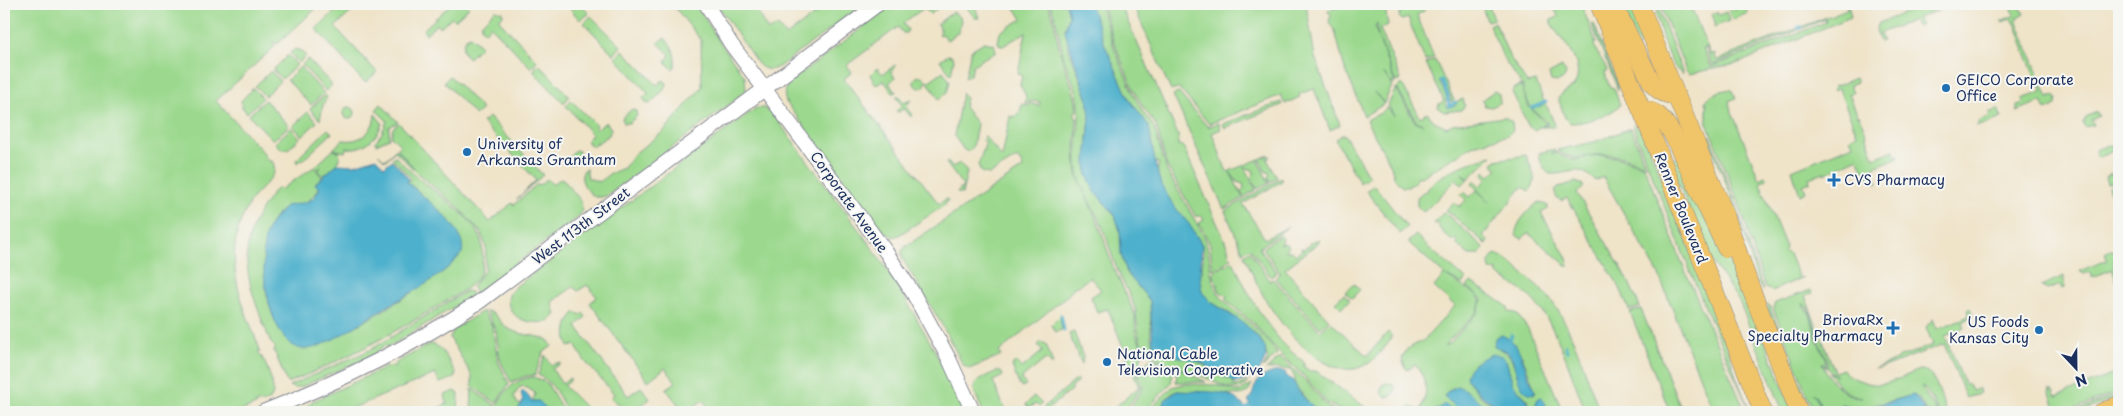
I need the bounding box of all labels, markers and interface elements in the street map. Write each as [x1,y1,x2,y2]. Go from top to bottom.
place label: GEICO Corporate Office [1956,69,2074,106]
marker: GEICO Corporate Office [1940,82,1952,94]
place label: University of Arkansas Grantham [477,133,616,170]
marker: University of Arkansas Grantham [461,146,473,158]
street label: Corporate Avenue [805,147,894,257]
street label: Renner Boulevard [1650,149,1713,267]
place label: CVS Pharmacy [1844,169,1945,190]
marker: CVS Pharmacy [1828,174,1840,186]
street label: West 113th Street [527,182,634,269]
place label: BriovaRx Specialty Pharmacy [1747,309,1883,346]
place label: US Foods Kansas City [1949,311,2029,348]
marker: BriovaRx Specialty Pharmacy [1887,322,1899,334]
marker: US Foods Kansas City [2033,324,2045,336]
place label: National Cable Television Cooperative [1117,343,1263,380]
north arrow [2050,344,2100,394]
marker: National Cable Television Cooperative [1101,356,1113,368]
text: N [2072,369,2090,392]

